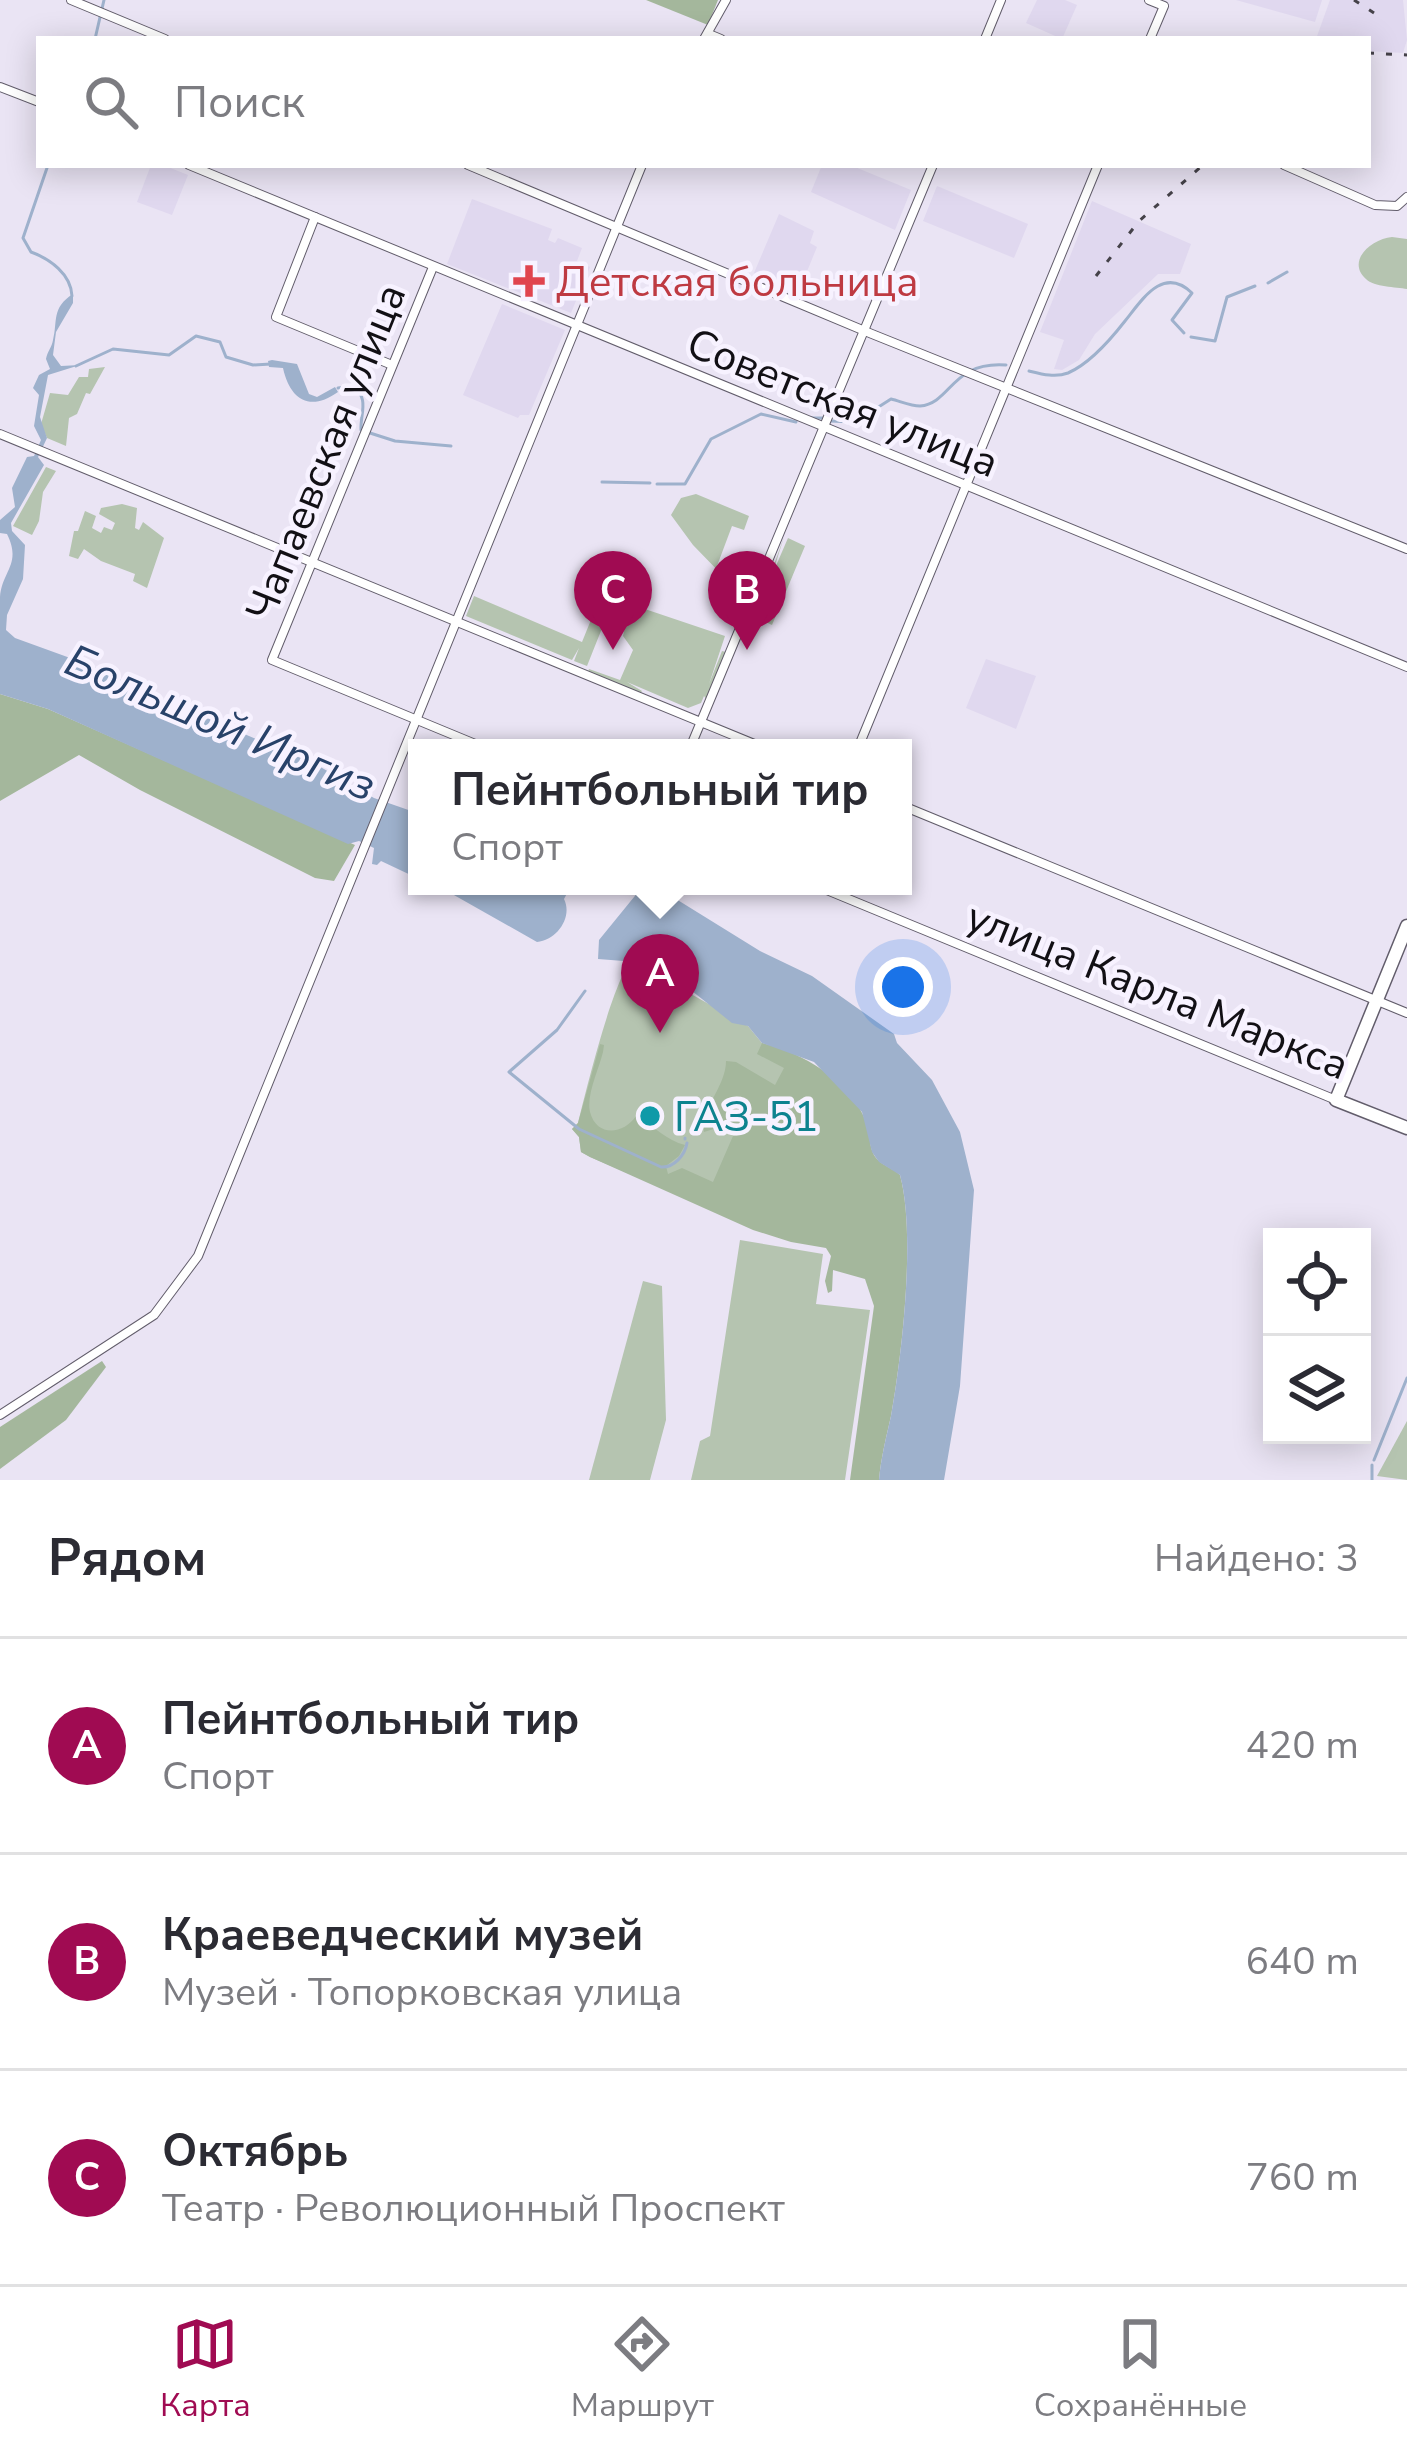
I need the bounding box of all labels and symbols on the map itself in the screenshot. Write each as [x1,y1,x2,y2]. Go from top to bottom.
place label: Детская больница [556,254,919,311]
marker: Детская больница [513,265,545,297]
street label: Чапаевская улица [233,275,420,630]
street label: Советская улица [678,315,1007,492]
pin: C [574,551,652,650]
pin: B [708,551,786,650]
water label: Большой Иргиз [56,630,385,816]
street label: улица Карла Маркса [958,889,1357,1094]
pin: A [621,934,699,1033]
your location [873,957,933,1017]
place label: ГАЗ-51 [674,1089,819,1146]
marker: ГАЗ-51 [637,1103,663,1129]

